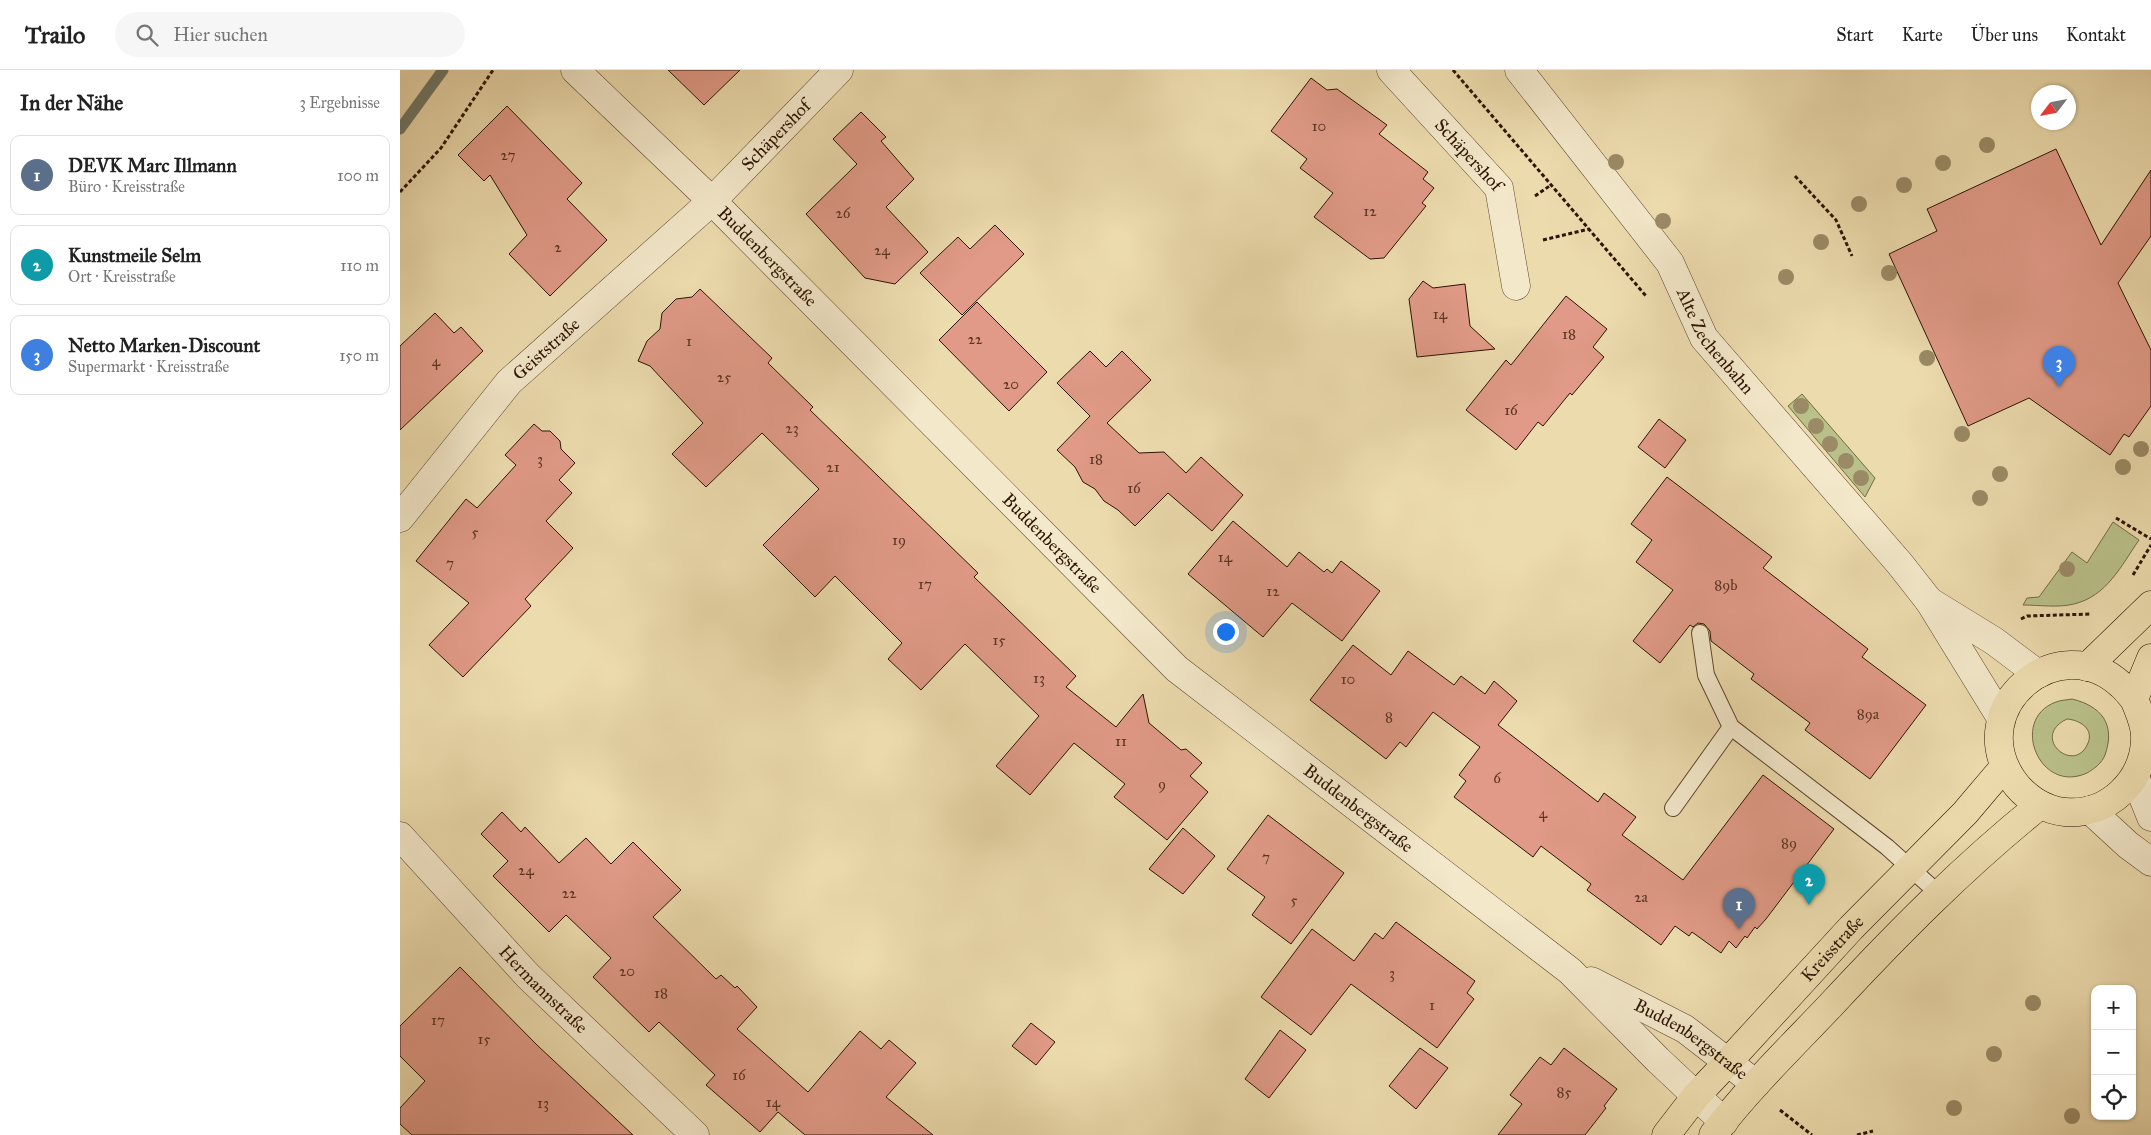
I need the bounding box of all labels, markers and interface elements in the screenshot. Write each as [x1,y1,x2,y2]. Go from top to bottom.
search box [115,12,465,57]
text: Trailo [25,20,85,50]
icon: search [133,21,161,49]
text: Hier suchen [173,23,268,46]
text: Start [1836,24,1874,46]
text: Karte [1902,24,1943,46]
text: Über uns [1971,24,2038,46]
text: Kontakt [2066,24,2126,46]
north arrow [2031,85,2076,130]
text: In der Nähe [20,90,123,116]
text: 3 Ergebnisse [299,93,380,112]
street label: Schäpershof [736,93,817,175]
street label: Schäpershof [1430,114,1509,198]
house number: 10 [1312,117,1326,135]
house number: 27 [501,146,516,164]
text: DEVK Marc Illmann [68,154,237,177]
text: 1 [34,166,40,185]
text: 100 m [337,166,379,185]
text: Büro · Kreisstraße [68,177,185,196]
street label: Buddenbergstraße [713,202,822,311]
house number: 12 [1363,202,1377,220]
house number: 26 [835,204,852,222]
house number: 2 [554,238,562,256]
house number: 24 [874,241,891,259]
text: Kunstmeile Selm [68,244,201,267]
text: 2 [33,256,41,275]
text: 110 m [340,256,379,275]
text: Ort · Kreisstraße [68,267,176,286]
street label: Alte Zechenbahn [1671,284,1759,399]
house number: 14 [1433,305,1448,323]
street label: Geiststraße [508,313,584,385]
house number: 18 [1562,325,1576,343]
house number: 22 [968,330,983,348]
house number: 1 [686,332,692,350]
text: Netto Marken-Discount [68,334,260,357]
text: 3 [34,346,40,365]
text: 150 m [339,346,379,365]
pin: 3 [2043,346,2075,387]
house number: 4 [432,352,441,370]
text: Supermarkt · Kreisstraße [68,357,229,376]
house number: 25 [717,368,731,386]
house number: 20 [1003,375,1019,393]
house number: 16 [1504,401,1519,419]
house number: 23 [785,419,799,437]
house number: 3 [537,450,543,468]
house number: 18 [1089,450,1103,468]
house number: 21 [826,458,840,476]
house number: 16 [1127,479,1142,497]
street label: Buddenbergstraße [998,489,1106,598]
house number: 5 [472,523,479,541]
house number: 19 [892,531,906,549]
house number: 14 [1218,548,1233,566]
house number: 7 [446,554,454,572]
house number: 17 [918,575,932,593]
house number: 89b [1714,576,1738,594]
house number: 12 [1266,582,1280,600]
your location [1213,619,1239,645]
house number: 15 [993,631,1005,649]
house number: 13 [1033,669,1045,687]
house number: 10 [1341,670,1355,688]
house number: 89a [1857,705,1880,723]
house number: 8 [1385,708,1393,726]
house number: 11 [1115,732,1127,750]
street label: Buddenbergstraße [1299,759,1418,857]
house number: 6 [1493,769,1502,787]
house number: 9 [1158,775,1166,793]
house number: 4 [1539,804,1548,822]
house number: 89 [1781,834,1797,852]
house number: 7 [1262,848,1270,866]
house number: 24 [518,861,535,879]
pin: 2 [1793,864,1825,905]
house number: 22 [562,884,577,902]
house number: 2a [1634,888,1649,906]
pin: 1 [1723,888,1755,929]
house number: 5 [1291,891,1298,909]
street label: Kreisstraße [1796,911,1868,986]
street label: Hermannstraße [494,941,592,1038]
house number: 20 [619,962,635,980]
house number: 3 [1389,964,1395,982]
house number: 18 [654,984,668,1002]
map controls [2091,985,2136,1120]
button: + [2091,985,2136,1030]
street label: Buddenbergstraße [1630,994,1752,1085]
house number: 1 [1429,996,1435,1014]
house number: 17 [431,1011,445,1029]
house number: 15 [478,1030,490,1048]
button: − [2091,1030,2136,1075]
house number: 16 [732,1066,747,1084]
button: locate [2091,1075,2136,1120]
house number: 85 [1557,1083,1571,1101]
house number: 14 [766,1093,781,1111]
house number: 13 [537,1094,549,1112]

